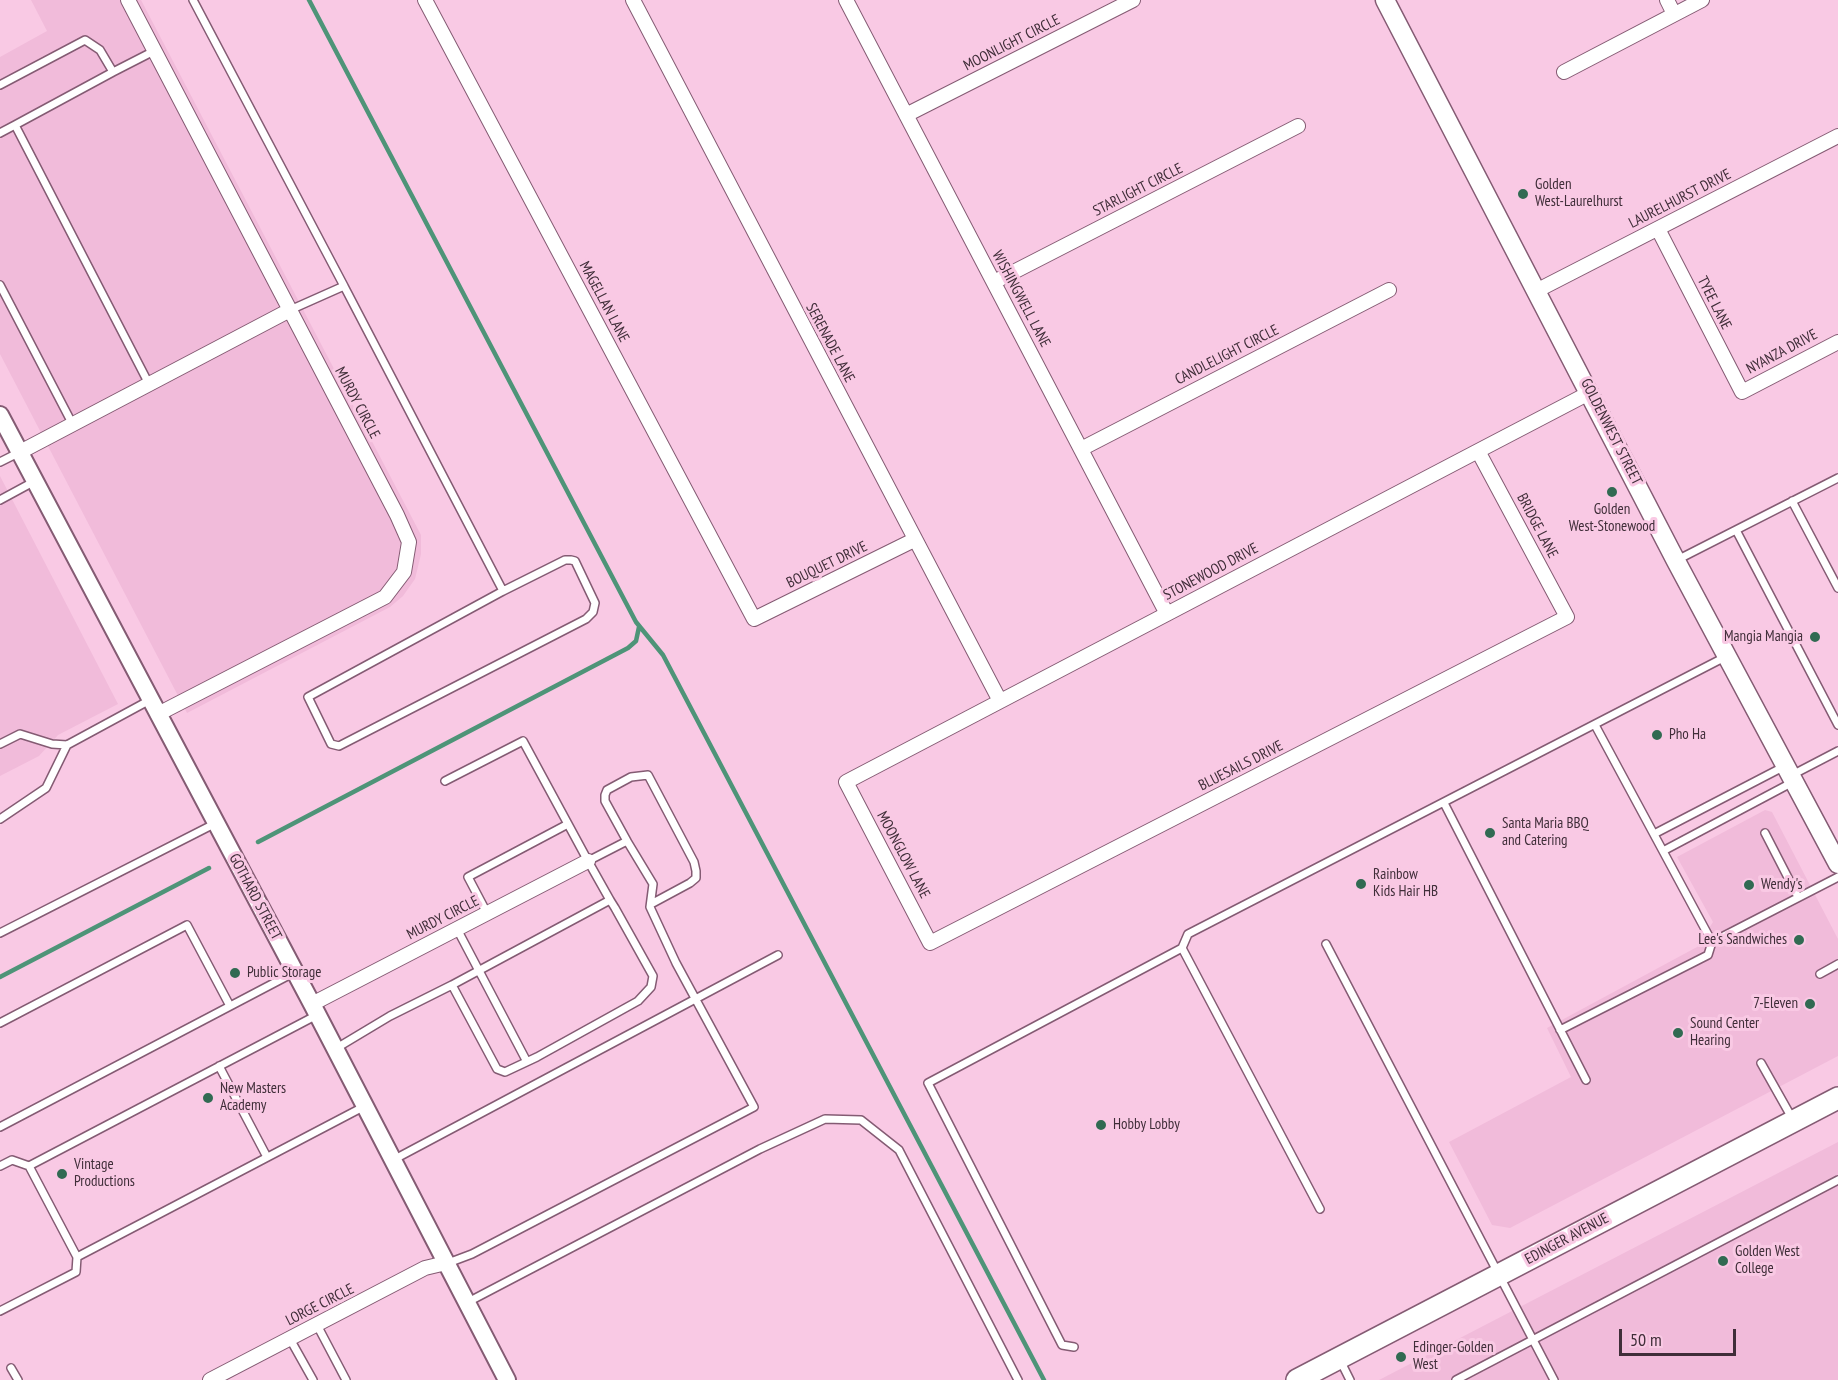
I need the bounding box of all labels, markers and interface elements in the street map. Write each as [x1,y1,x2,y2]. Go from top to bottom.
street label: MOONLIGHT CIRCLE [961,11,1063,75]
street label: STARLIGHT CIRCLE [1090,160,1186,220]
street label: LAURELHURST DRIVE [1626,165,1734,233]
place label: Golden West-Laurelhurst [1535,176,1623,211]
marker: Golden West-Laurelhurst [1516,187,1530,201]
street label: WISHINGWELL LANE [988,248,1054,350]
street label: MAGELLAN LANE [575,259,633,345]
street label: TYEE LANE [1693,273,1735,333]
street label: SERENADE LANE [802,300,858,386]
street label: CANDLELIGHT CIRCLE [1172,321,1282,389]
street label: NYANZA DRIVE [1743,326,1821,378]
street label: MURDY CIRCLE [331,364,383,442]
street label: GOLDENWEST STREET [1576,376,1646,488]
marker: Golden West-Stonewood [1605,485,1619,499]
street label: BRIDGE LANE [1512,491,1562,561]
place label: Golden West-Stonewood [1569,501,1655,536]
street label: BOUQUET DRIVE [784,538,870,592]
street label: STONEWOOD DRIVE [1161,539,1261,605]
place label: Mangia Mangia [1724,628,1803,646]
marker: Mangia Mangia [1808,630,1822,644]
place label: Pho Ha [1669,726,1706,744]
marker: Pho Ha [1650,728,1664,742]
street label: BLUESAILS DRIVE [1196,737,1286,795]
street label: MOONGLOW LANE [873,808,933,902]
place label: Santa Maria BBQ and Catering [1502,815,1589,850]
marker: Santa Maria BBQ and Catering [1483,826,1497,840]
street label: GOTHARD STREET [225,851,285,943]
place label: Rainbow Kids Hair HB [1373,866,1438,901]
place label: Wendy's [1761,876,1802,894]
marker: Rainbow Kids Hair HB [1354,877,1368,891]
marker: Wendy's [1742,878,1756,892]
street label: MURDY CIRCLE [404,892,482,944]
place label: Lee's Sandwiches [1698,931,1787,949]
marker: Lee's Sandwiches [1792,933,1806,947]
place label: Public Storage [247,964,321,982]
marker: Public Storage [228,966,242,980]
place label: 7-Eleven [1753,995,1798,1013]
marker: 7-Eleven [1803,997,1817,1011]
place label: Sound Center Hearing [1690,1015,1759,1050]
marker: Sound Center Hearing [1671,1026,1685,1040]
place label: New Masters Academy [220,1080,286,1115]
marker: New Masters Academy [201,1091,215,1105]
place label: Hobby Lobby [1113,1116,1180,1134]
marker: Hobby Lobby [1094,1118,1108,1132]
place label: Vintage Productions [74,1156,135,1191]
marker: Vintage Productions [55,1167,69,1181]
street label: EDINGER AVENUE [1522,1209,1612,1269]
place label: Golden West College [1735,1243,1800,1278]
marker: Golden West College [1716,1254,1730,1268]
street label: LORGE CIRCLE [283,1280,357,1330]
scale bar [1622,1317,1739,1355]
text: 50 m [1630,1328,1662,1351]
place label: Edinger-Golden West [1413,1339,1494,1374]
marker: Edinger-Golden West [1394,1350,1408,1364]

